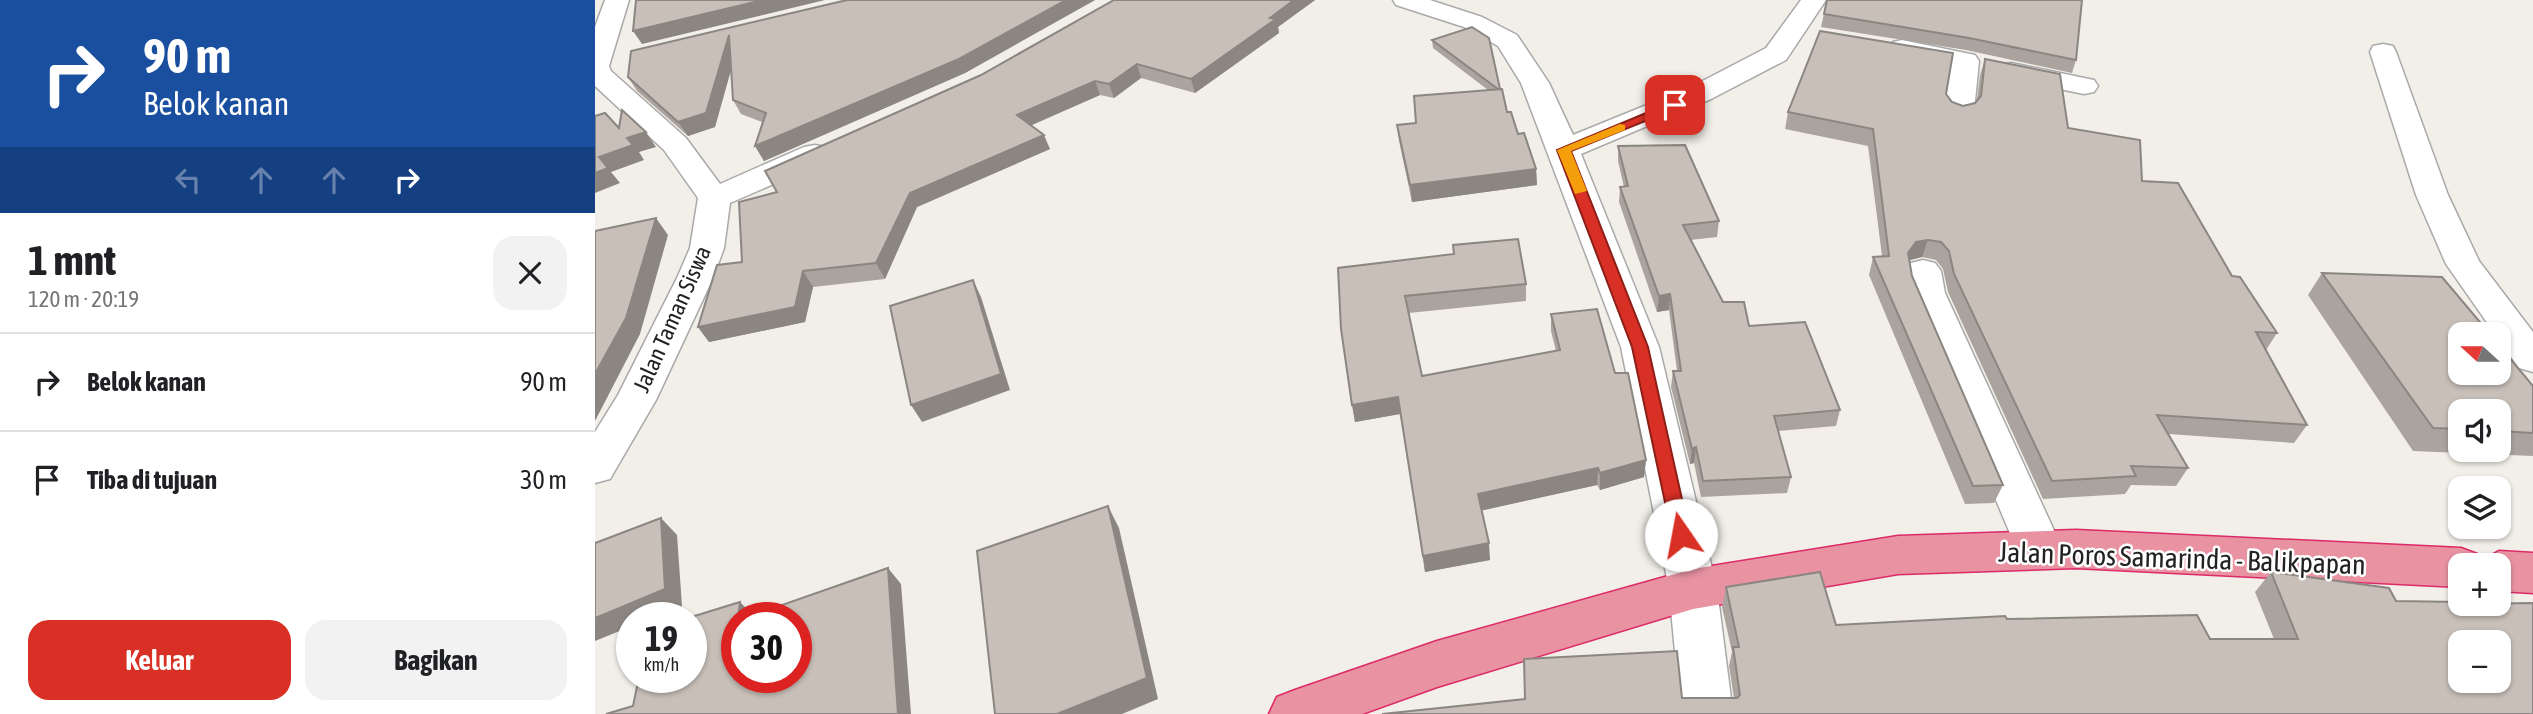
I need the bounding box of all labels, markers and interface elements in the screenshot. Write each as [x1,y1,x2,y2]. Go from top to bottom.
text: 90 m [143,27,231,83]
icon: right [28,28,119,119]
pin [1645,75,1705,135]
text: Belok kanan [143,85,289,122]
icon: arrive [1656,86,1694,124]
icon: left [169,161,207,199]
icon: ahead [242,161,280,199]
icon: ahead [315,161,353,199]
icon: right [388,161,426,199]
text: 1 mnt [28,236,116,284]
button: close [493,236,567,310]
street label: Jalan Taman Siswa [628,242,716,396]
text: 120 m · 20:19 [28,286,139,312]
north arrow [2448,322,2511,385]
map controls [2448,322,2511,693]
icon: right [28,363,66,401]
text: Belok kanan [87,367,206,397]
text: 90 m [520,367,567,397]
button: sound [2448,399,2511,462]
icon: arrive [28,461,66,499]
text: Tiba di tujuan [87,465,217,495]
text: 30 m [520,465,567,495]
button: layers [2448,476,2511,539]
position arrow [1644,498,1718,572]
street label: Jalan Poros Samarinda - Balikpapan [1998,536,2366,580]
button: + [2448,553,2511,616]
speed limit sign: 30 [721,602,812,693]
text: 19 [645,618,678,658]
button: Keluar [28,620,291,700]
button: Bagikan [305,620,567,700]
button: − [2448,630,2511,693]
text: km/h [644,654,679,675]

